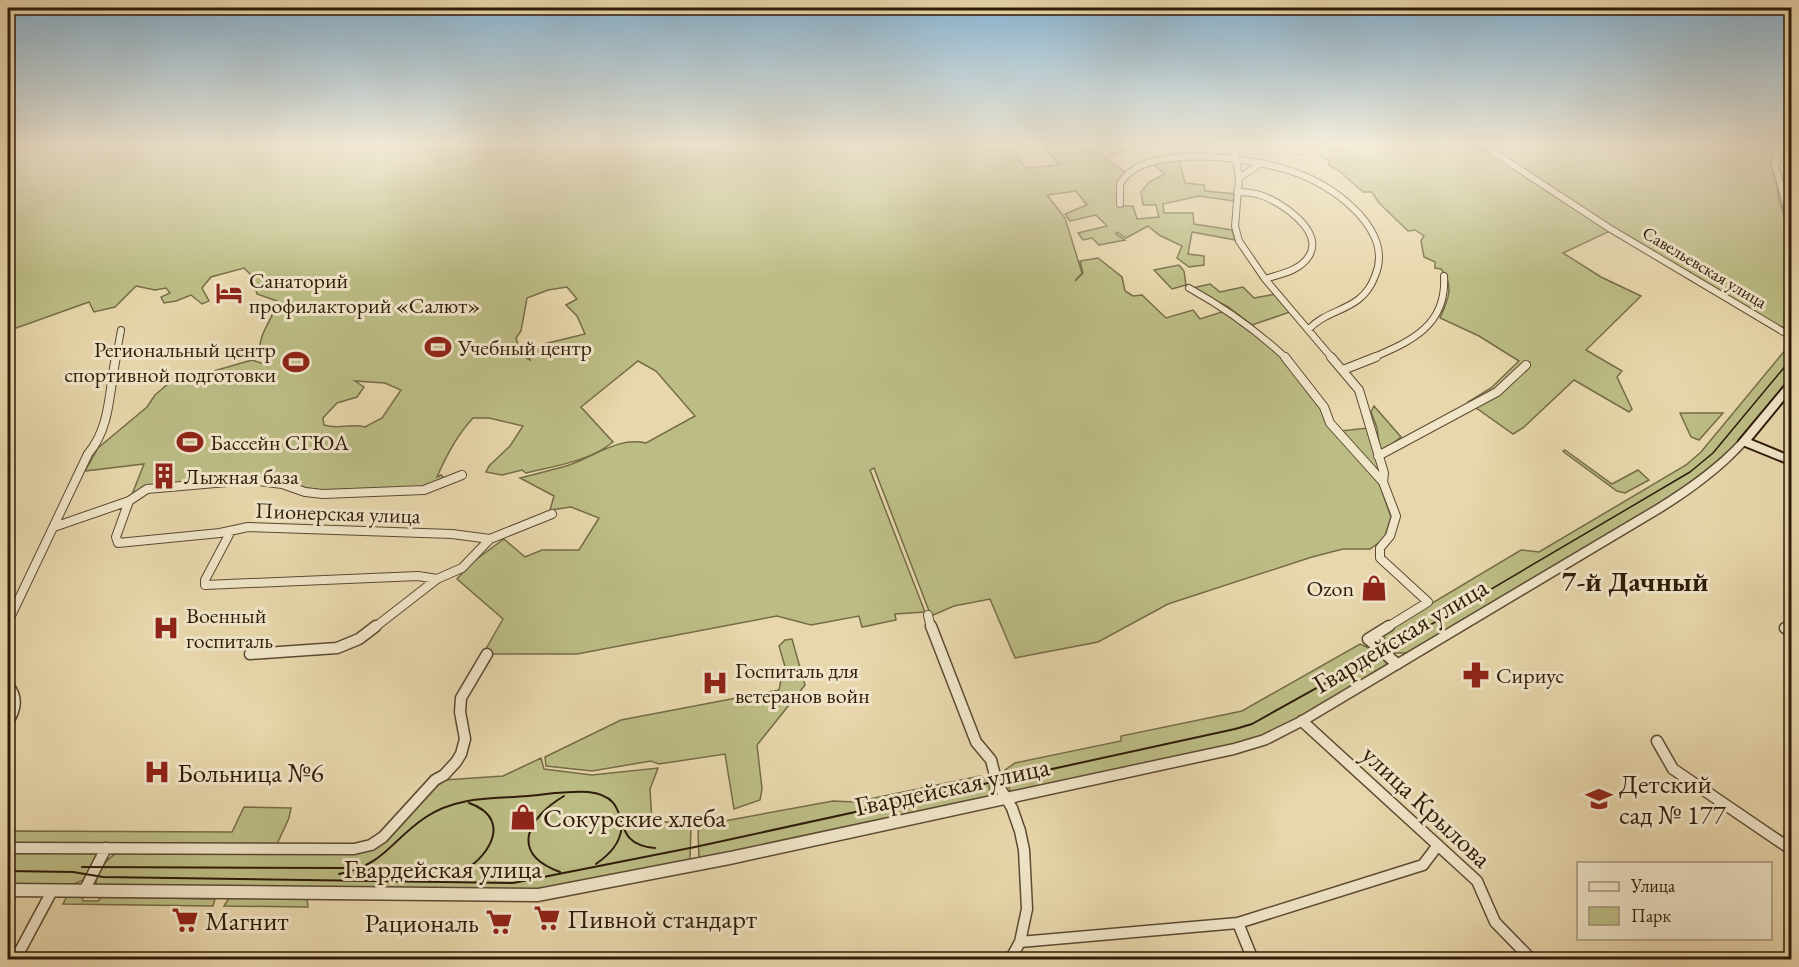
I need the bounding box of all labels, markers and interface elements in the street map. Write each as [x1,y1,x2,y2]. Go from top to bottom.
street label: Савельевская улица [1638,221,1772,314]
place label: Санаторий профилакторий «Салют» [249,266,480,320]
hotel icon: Санаторий профилакторий «Салют» [214,278,244,308]
sports icon: Учебный центр [423,332,453,362]
place label: Учебный центр [457,333,592,362]
place label: Региональный центр спортивной подготовки [64,335,276,389]
sports icon: Региональный центр спортивной подготовки [281,347,311,377]
sports icon: Бассейн СГЮА [175,427,205,457]
place label: Бассейн СГЮА [210,428,350,457]
building icon: Лыжная база [149,461,179,491]
place label: Лыжная база [184,462,299,491]
street label: Пионерская улица [255,496,421,530]
district label: 7-й Дачный [1562,563,1708,599]
street label: Гвардейская улица [1306,569,1494,701]
shop icon: Ozon [1359,573,1389,603]
place label: Ozon [1306,574,1354,603]
place label: Военный госпиталь [186,601,273,655]
hospital icon: Военный госпиталь [151,613,181,643]
place label: Госпиталь для ветеранов войн [735,656,870,710]
pharmacy icon: Сириус [1461,660,1491,690]
place label: Сириус [1496,661,1564,690]
hospital icon: Госпиталь для ветеранов войн [700,668,730,698]
street label: улица Крылова [1355,737,1500,875]
street label: Гвардейская улица [851,748,1053,824]
place label: Больница №6 [177,755,324,790]
hospital icon: Больница №6 [142,757,172,787]
place label: Детский сад № 177 [1619,766,1727,832]
school or university icon: Детский сад № 177 [1584,784,1614,814]
place label: Сокурские хлеба [543,800,726,835]
shop icon: Сокурские хлеба [508,802,538,832]
street label: Гвардейская улица [344,851,542,886]
legend [1577,862,1772,940]
text: Улица [1630,874,1676,897]
place label: Пивной стандарт [567,901,757,936]
place label: Магнит [205,903,289,938]
supermarket icon: Пивной стандарт [532,903,562,933]
text: Парк [1631,904,1671,927]
supermarket icon: Магнит [170,905,200,935]
place label: Рациональ [364,905,479,940]
supermarket icon: Рациональ [484,907,514,937]

